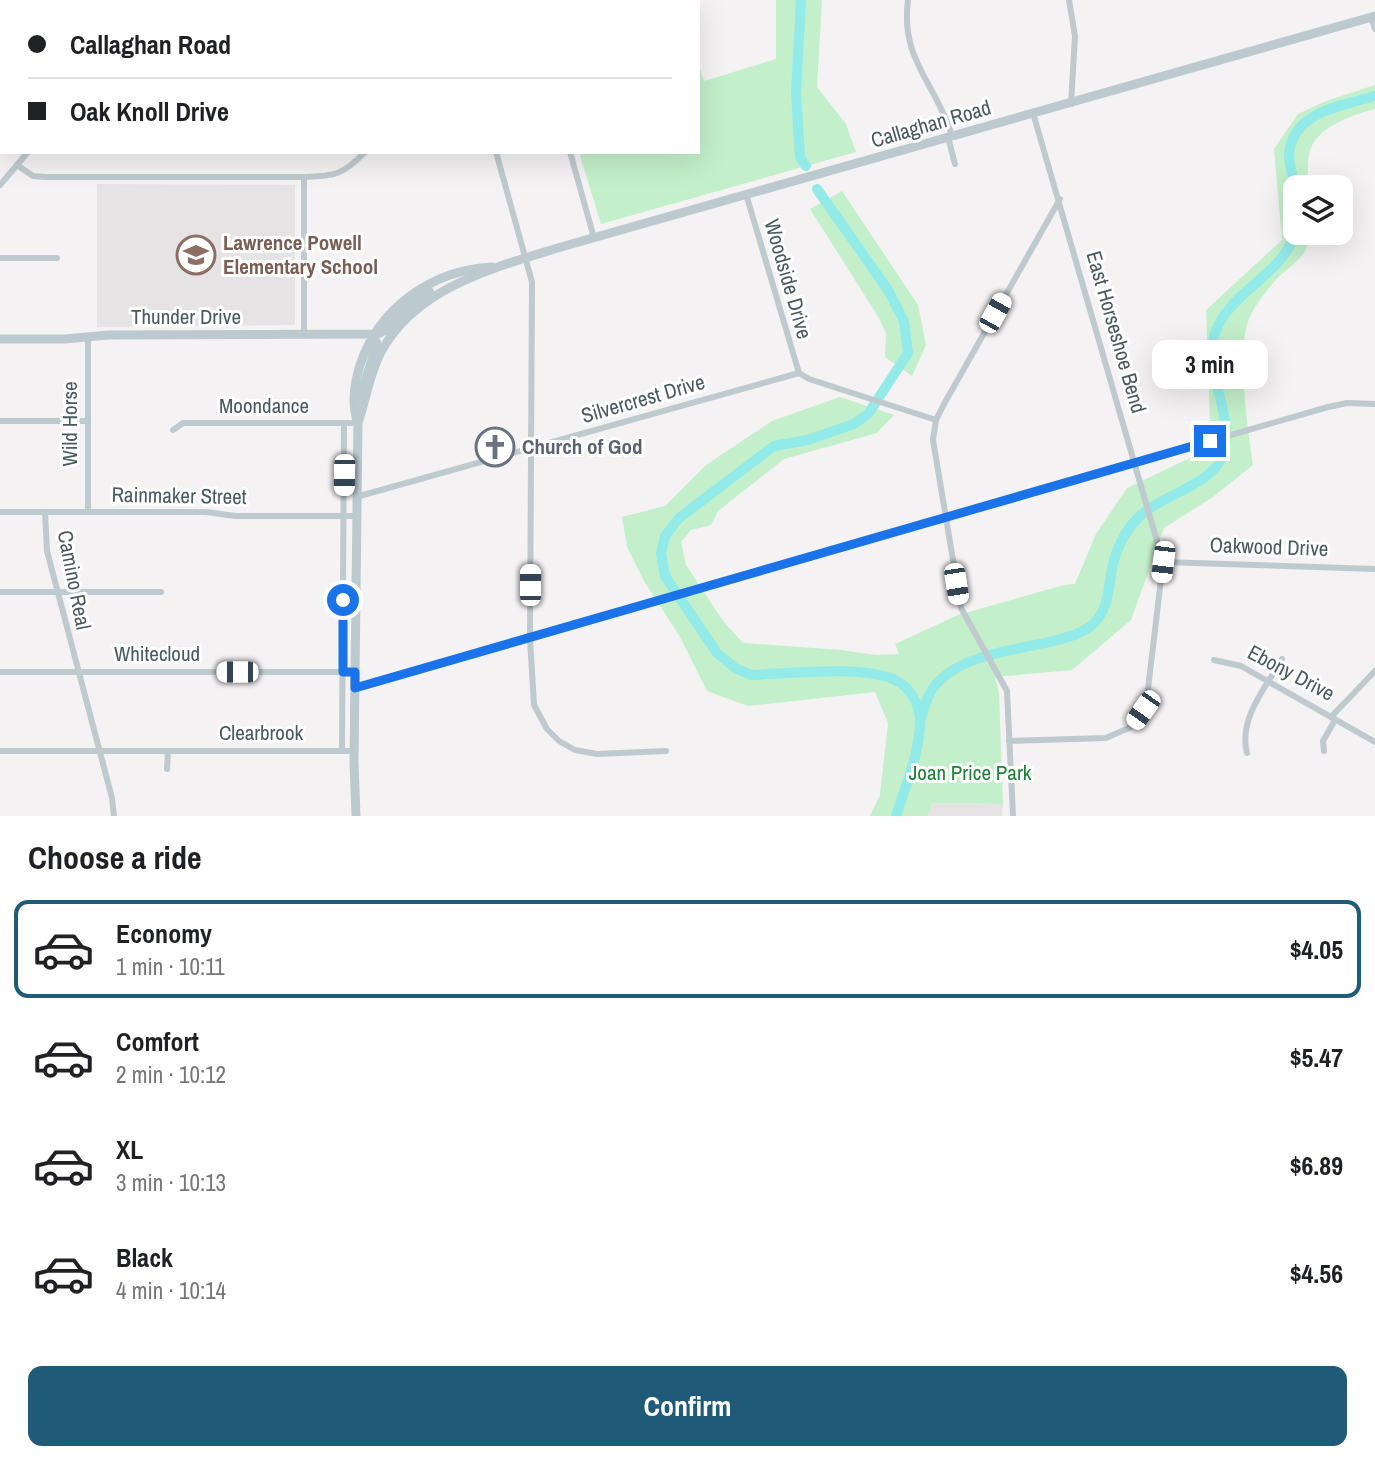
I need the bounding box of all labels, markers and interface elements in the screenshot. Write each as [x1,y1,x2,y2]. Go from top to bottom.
text: Callaghan Road [70,27,231,62]
street label: Callaghan Road [868,93,994,154]
text: Oak Knoll Drive [70,94,229,129]
map controls [1283,175,1353,245]
button: layers [1283,175,1353,245]
street label: Woodside Drive [758,216,819,342]
place label: Lawrence Powell Elementary School [223,228,378,281]
school or university icon: Lawrence Powell Elementary School [175,234,217,276]
street label: East Horseshoe Bend [1079,247,1154,416]
car [976,290,1015,336]
street label: Thunder Drive [131,302,241,331]
callout: 3 min [1152,340,1268,388]
text: 3 min [1185,349,1235,380]
street label: Silvercrest Drive [578,367,708,430]
street label: Wild Horse [55,381,84,467]
street label: Moondance [219,391,309,420]
route end [1194,425,1226,457]
church icon: Church of God [474,426,516,468]
place label: Church of God [522,432,643,461]
car [334,454,355,496]
street label: Rainmaker Street [111,480,247,511]
street label: Camino Real [51,528,98,632]
street label: Oakwood Drive [1209,530,1329,563]
car [1151,540,1176,584]
car [943,562,970,606]
car [520,564,541,606]
route start [327,584,359,616]
street label: Ebony Drive [1243,638,1340,708]
street label: Whitecloud [114,639,200,668]
car [217,662,259,683]
car [1123,687,1164,733]
street label: Clearbrook [219,718,303,747]
park label: Joan Price Park [909,758,1032,787]
text: Choose a ride [28,836,202,879]
text: Economy [116,916,212,951]
icon: car [32,918,95,981]
text: $4.05 [1290,932,1343,967]
text: 1 min · 10:11 [116,951,225,982]
text: Comfort [116,1024,199,1059]
icon: car [32,1026,95,1089]
text: $5.47 [1290,1040,1343,1075]
text: 2 min · 10:12 [116,1059,226,1090]
text: XL [116,1132,143,1167]
icon: car [32,1134,95,1197]
text: $6.89 [1290,1148,1343,1183]
text: 3 min · 10:13 [116,1167,226,1198]
text: Black [116,1240,173,1275]
icon: car [32,1242,95,1305]
text: $4.56 [1290,1256,1343,1291]
text: 4 min · 10:14 [116,1275,226,1306]
button: Confirm [28,1366,1347,1446]

